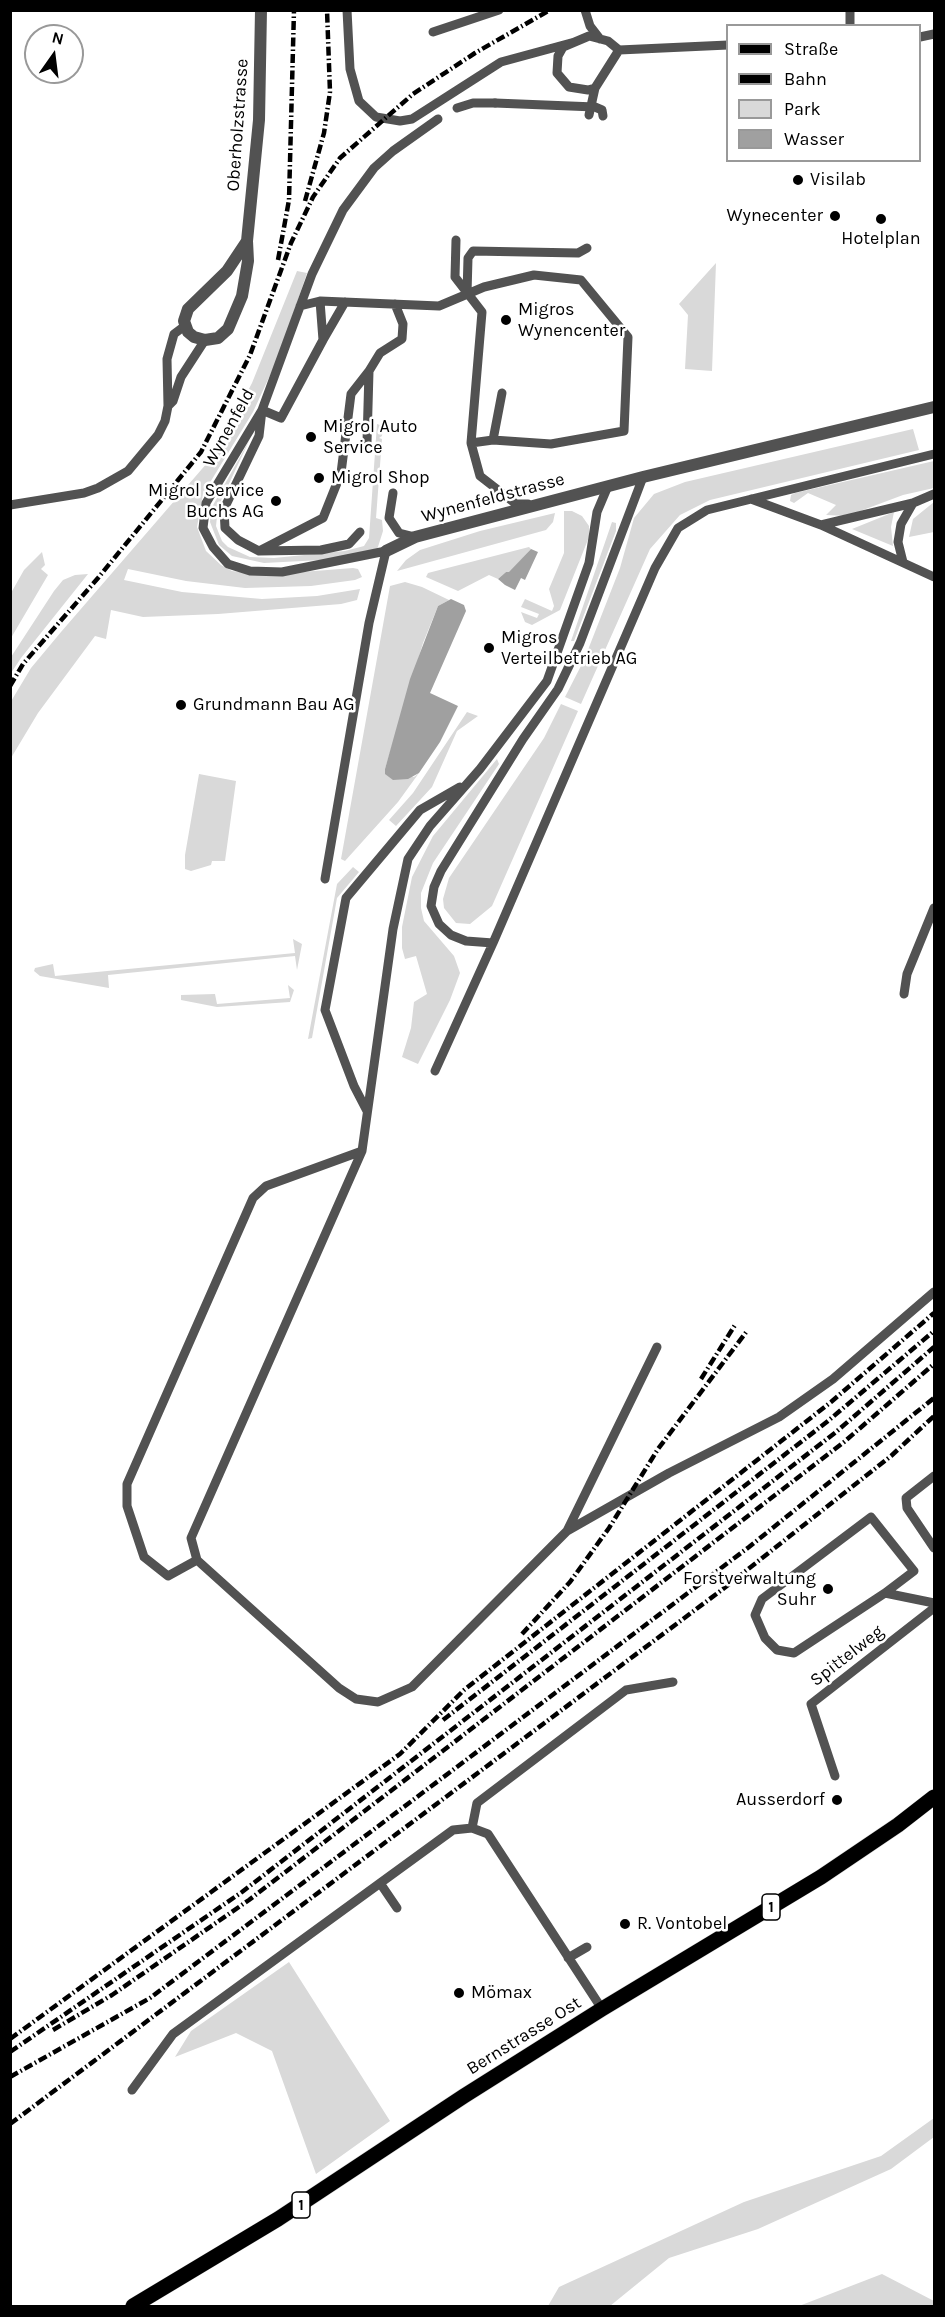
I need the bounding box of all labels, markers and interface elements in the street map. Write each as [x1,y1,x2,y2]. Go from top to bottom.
north arrow [24,24,84,84]
legend [726,24,921,162]
text: N [50,27,66,49]
text: Straße [784,38,838,60]
street label: Oberholzstrasse [223,58,253,192]
text: Bahn [784,68,827,90]
text: Park [784,98,821,120]
text: Wasser [784,128,844,150]
place label: Visilab [810,169,866,191]
marker: Visilab [791,173,805,187]
place label: Wynecenter [727,205,823,227]
marker: Wynecenter [828,209,842,223]
marker: Hotelplan [874,212,888,226]
place label: Hotelplan [841,228,921,250]
place label: Migros Wynencenter [518,299,625,342]
marker: Migros Wynencenter [499,313,513,327]
street label: Wynenfeld [199,385,259,471]
place label: Migrol Auto Service [323,416,417,458]
marker: Migrol Auto Service [304,430,318,444]
place label: Migrol Shop [331,467,430,489]
street label: Wynenfeldstrasse [419,468,567,528]
marker: Migrol Shop [312,471,326,485]
place label: Migrol Service Buchs AG [148,480,264,522]
marker: Migrol Service Buchs AG [269,494,283,508]
place label: Migros Verteilbetrieb AG [501,627,637,670]
marker: Migros Verteilbetrieb AG [482,641,496,655]
place label: Grundmann Bau AG [193,694,354,716]
marker: Grundmann Bau AG [174,698,188,712]
place label: Forstverwaltung Suhr [683,1568,816,1610]
marker: Forstverwaltung Suhr [821,1582,835,1596]
street label: Spittelweg [806,1621,888,1691]
place label: Ausserdorf [736,1789,825,1811]
marker: Ausserdorf [830,1793,844,1807]
road number: 1 [762,1894,780,1920]
place label: R. Vontobel [637,1913,727,1935]
marker: R. Vontobel [618,1917,632,1931]
place label: Mömax [471,1982,532,2004]
marker: Mömax [452,1986,466,2000]
street label: Bernstrasse Ost [463,1992,585,2080]
road number: 1 [292,2192,310,2218]

